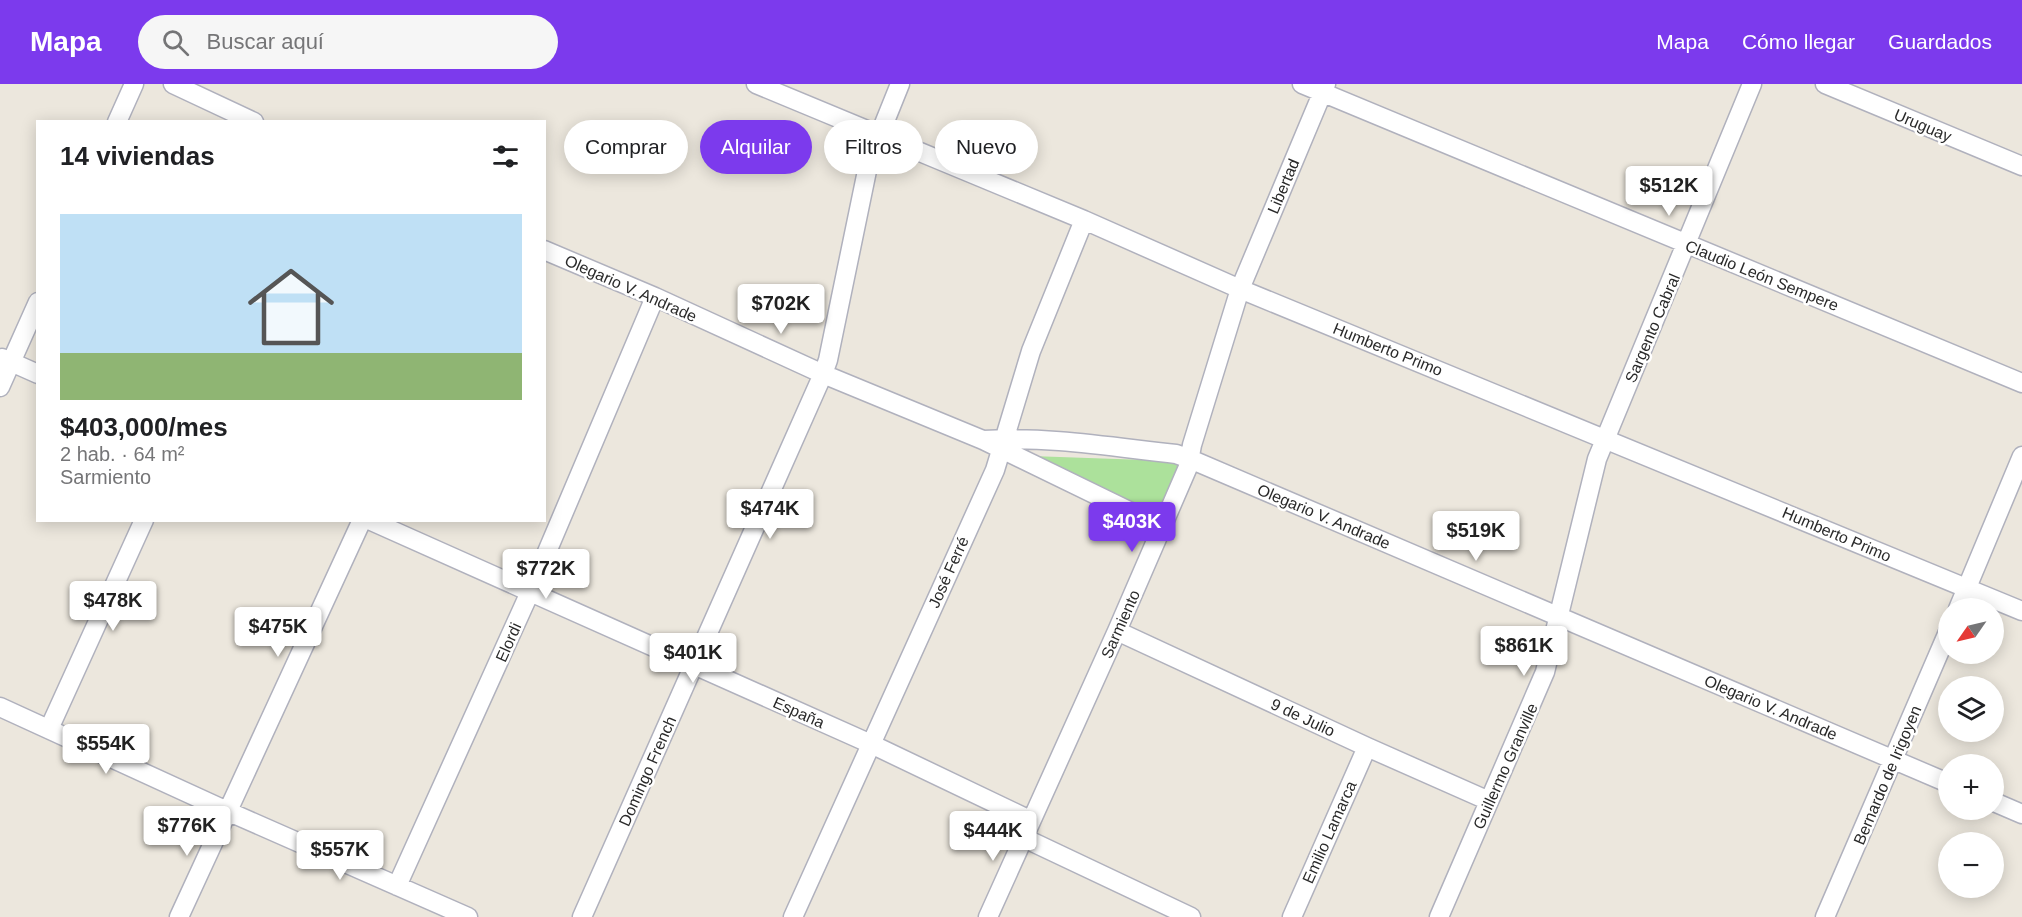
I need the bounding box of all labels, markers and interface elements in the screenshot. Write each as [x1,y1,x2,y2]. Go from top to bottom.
search box [138,15,558,69]
text: Mapa [30,26,102,57]
icon: search [159,26,192,59]
text: Buscar aquí [207,29,324,54]
text: Mapa [1656,30,1709,53]
text: Cómo llegar [1742,30,1855,53]
text: Guardados [1888,30,1992,53]
street label: Uruguay [1892,106,1954,145]
chip: Comprar [564,120,688,174]
chip: Alquilar [700,120,812,174]
chip: Filtros [824,120,923,174]
chip: Nuevo [935,120,1038,174]
icon: filters [489,140,522,173]
text: 14 viviendas [60,141,215,171]
street label: Libertad [1264,156,1303,216]
pin: $512K [1627,166,1711,217]
text: $512K [1640,174,1698,196]
street label: Claudio León Sempere [1683,237,1841,314]
street label: Olegario V. Andrade [562,252,699,325]
icon: home [237,253,345,361]
street label: Sargento Cabral [1622,271,1683,385]
pin: $702K [739,284,823,335]
text: $702K [752,292,810,314]
street label: Humberto Primo [1331,320,1445,379]
text: $403,000/mes [60,412,228,442]
text: 2 hab. · 64 m² [60,443,185,465]
text: Sarmiento [60,466,151,488]
street label: Olegario V. Andrade [1255,481,1393,552]
pin: $474K [728,489,812,540]
text: $474K [741,497,799,519]
pin: $403K [1090,502,1174,553]
street label: Humberto Primo [1780,504,1894,565]
text: $403K [1103,510,1161,532]
pin: $519K [1434,511,1518,562]
text: $519K [1447,519,1505,541]
street label: José Ferré [925,534,972,611]
pin: $772K [504,549,588,600]
text: $772K [517,557,575,579]
pin: $478K [71,581,155,632]
street label: Sarmiento [1098,587,1143,661]
text: $478K [84,589,142,611]
north arrow [1938,598,2004,664]
map controls [1938,598,2004,898]
pin: $475K [236,607,320,658]
text: $475K [249,615,307,637]
street label: Elordi [492,620,525,664]
pin: $861K [1482,626,1566,677]
pin: $401K [651,633,735,684]
text: $861K [1495,634,1553,656]
text: $401K [664,641,722,663]
street label: Olegario V. Andrade [1702,672,1840,743]
button: layers [1938,676,2004,742]
street label: España [771,694,827,731]
street label: 9 de Julio [1268,695,1338,740]
street label: Guillermo Granville [1470,701,1541,832]
street label: Bernardo de Irigoyen [1850,703,1924,847]
street label: Domingo French [616,714,679,829]
pin: $554K [64,724,148,775]
text: $554K [77,732,135,754]
button: + [1938,754,2004,820]
street label: Emilio Lamarca [1299,778,1360,886]
pin: $776K [145,806,229,857]
pin: $444K [951,811,1035,862]
text: $776K [158,814,216,836]
text: $444K [964,819,1022,841]
pin: $557K [298,830,382,881]
button: − [1938,832,2004,898]
text: $557K [311,838,369,860]

